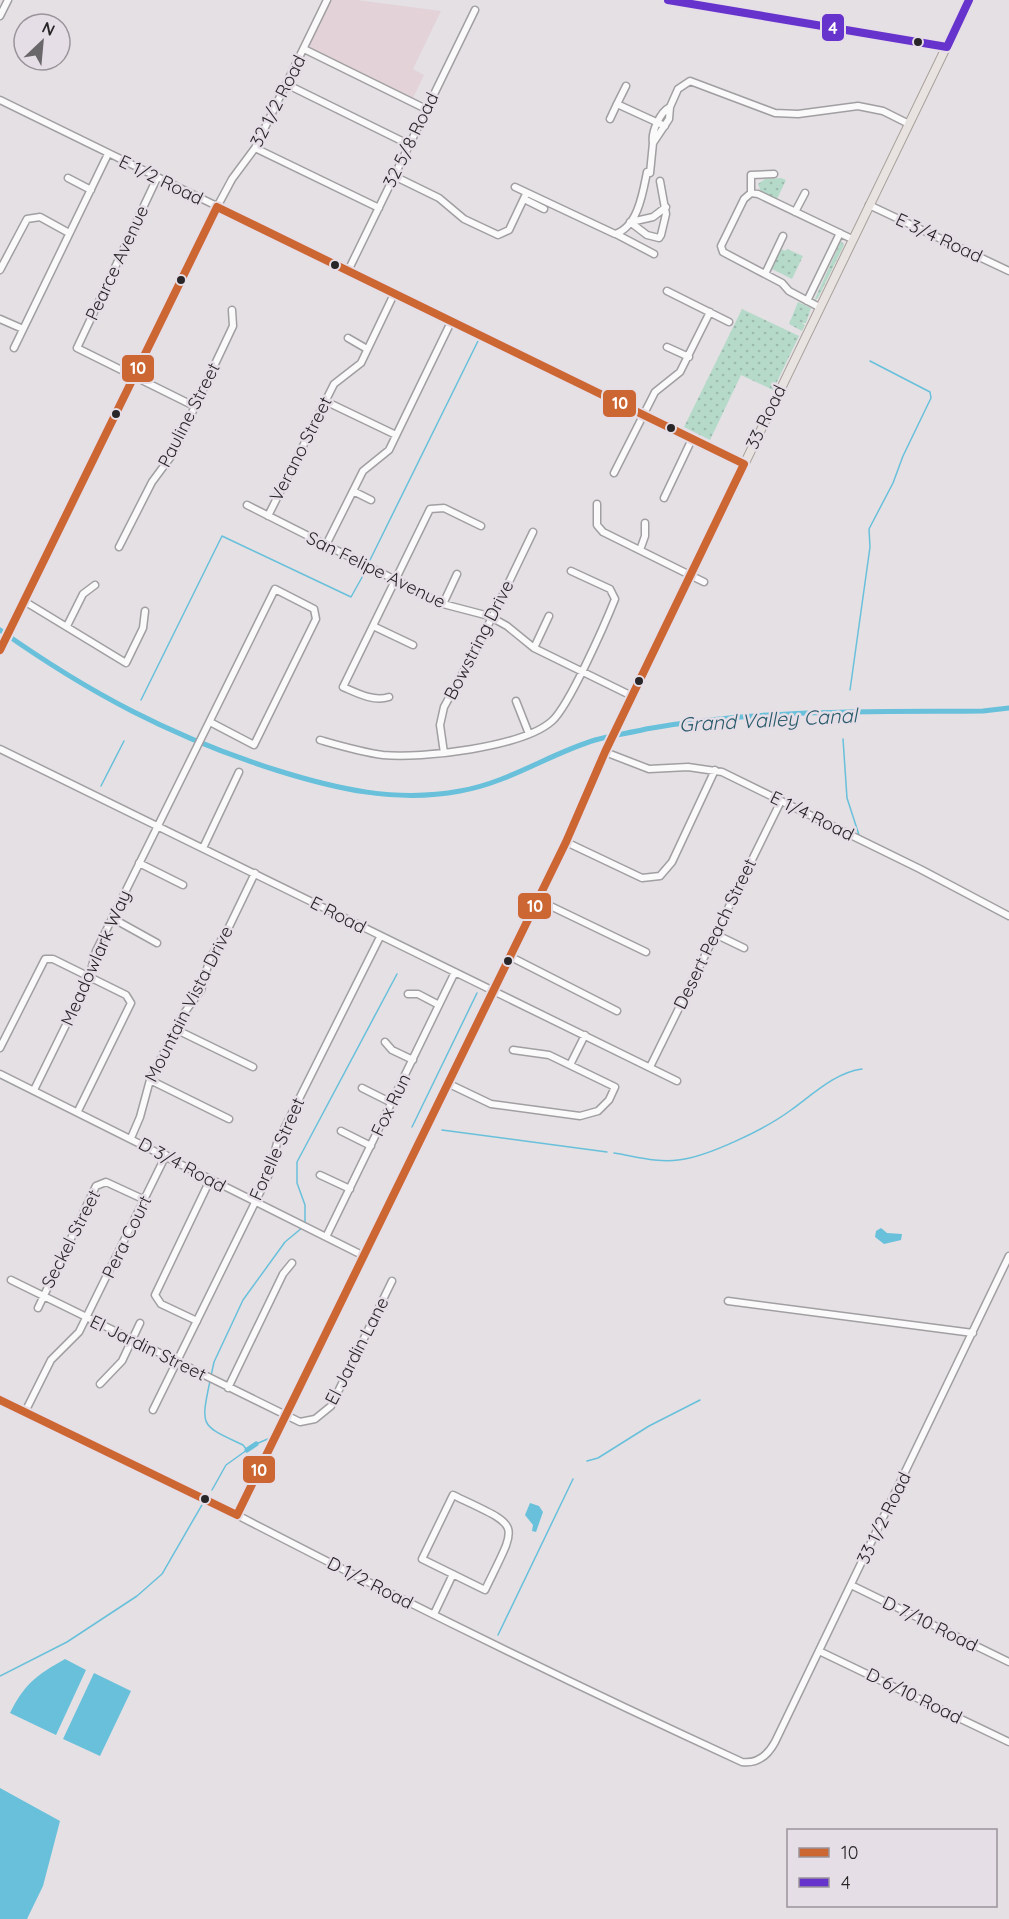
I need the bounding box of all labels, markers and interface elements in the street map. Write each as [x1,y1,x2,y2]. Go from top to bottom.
north arrow [12,12,72,72]
line badge: 4 [821,13,845,42]
text: N [39,17,58,40]
text: 4 [828,18,838,38]
unlabelled marker [912,36,924,48]
street label: 32 1/2 Road [245,51,310,151]
street label: 32 5/8 Road [378,89,443,191]
street label: E 1/2 Road [115,149,207,210]
street label: Pearce Avenue [80,202,153,324]
street label: E 3/4 Road [892,207,986,268]
unlabelled marker [329,259,341,271]
unlabelled marker [175,274,187,286]
line badge: 10 [121,354,155,383]
text: 10 [130,358,146,378]
street label: Pauline Street [152,359,225,471]
street label: 33 Road [740,381,791,453]
line badge: 10 [602,389,637,418]
street label: Verano Street [264,392,337,505]
text: 10 [612,393,628,413]
unlabelled marker [110,408,122,420]
unlabelled marker [665,422,677,434]
street label: San Felipe Avenue [303,526,450,613]
street label: Bowstring Drive [439,576,519,703]
unlabelled marker [633,675,645,687]
water label: Grand Valley Canal [678,702,860,737]
street label: E 1/4 Road [767,785,858,846]
street label: Desert Peach Street [668,855,761,1013]
street label: Meadowlark Way [55,886,136,1029]
street label: E Road [306,891,370,938]
line badge: 10 [517,892,552,920]
text: 10 [527,896,543,916]
street label: Mountain Vista Drive [139,922,238,1086]
unlabelled marker [502,955,514,967]
street label: Fox Run [366,1070,416,1140]
street label: Forelle Street [244,1094,309,1204]
street label: D 3/4 Road [135,1132,230,1197]
street label: Seckel Street [36,1186,105,1292]
street label: Pera Court [97,1192,156,1282]
street label: El Jardin Lane [319,1293,394,1409]
street label: El Jardin Street [86,1310,210,1386]
line badge: 10 [242,1455,276,1484]
text: 10 [251,1460,267,1480]
street label: 33 1/2 Road [851,1468,916,1567]
unlabelled marker [199,1493,211,1505]
street label: D 1/2 Road [323,1551,417,1614]
street label: D 7/10 Road [879,1591,982,1657]
street label: D 6/10 Road [862,1662,966,1729]
legend [787,1829,997,1907]
text: 10 [841,1841,858,1864]
text: 4 [841,1871,851,1894]

